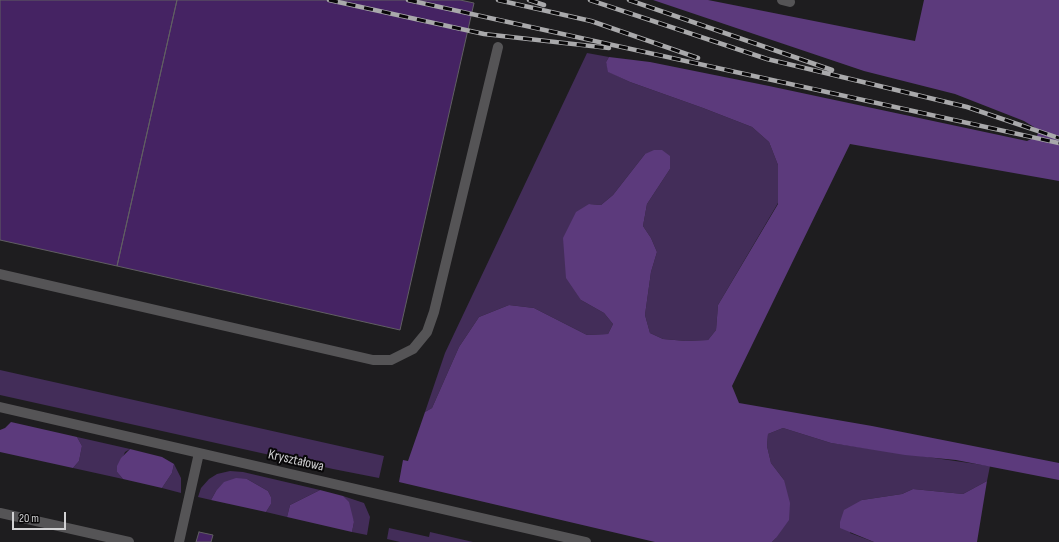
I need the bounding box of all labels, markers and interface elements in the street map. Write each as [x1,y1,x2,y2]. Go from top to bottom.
street label: Kryształowa [266,446,326,476]
scale bar [14,504,68,530]
text: 20 m [19,511,39,526]

